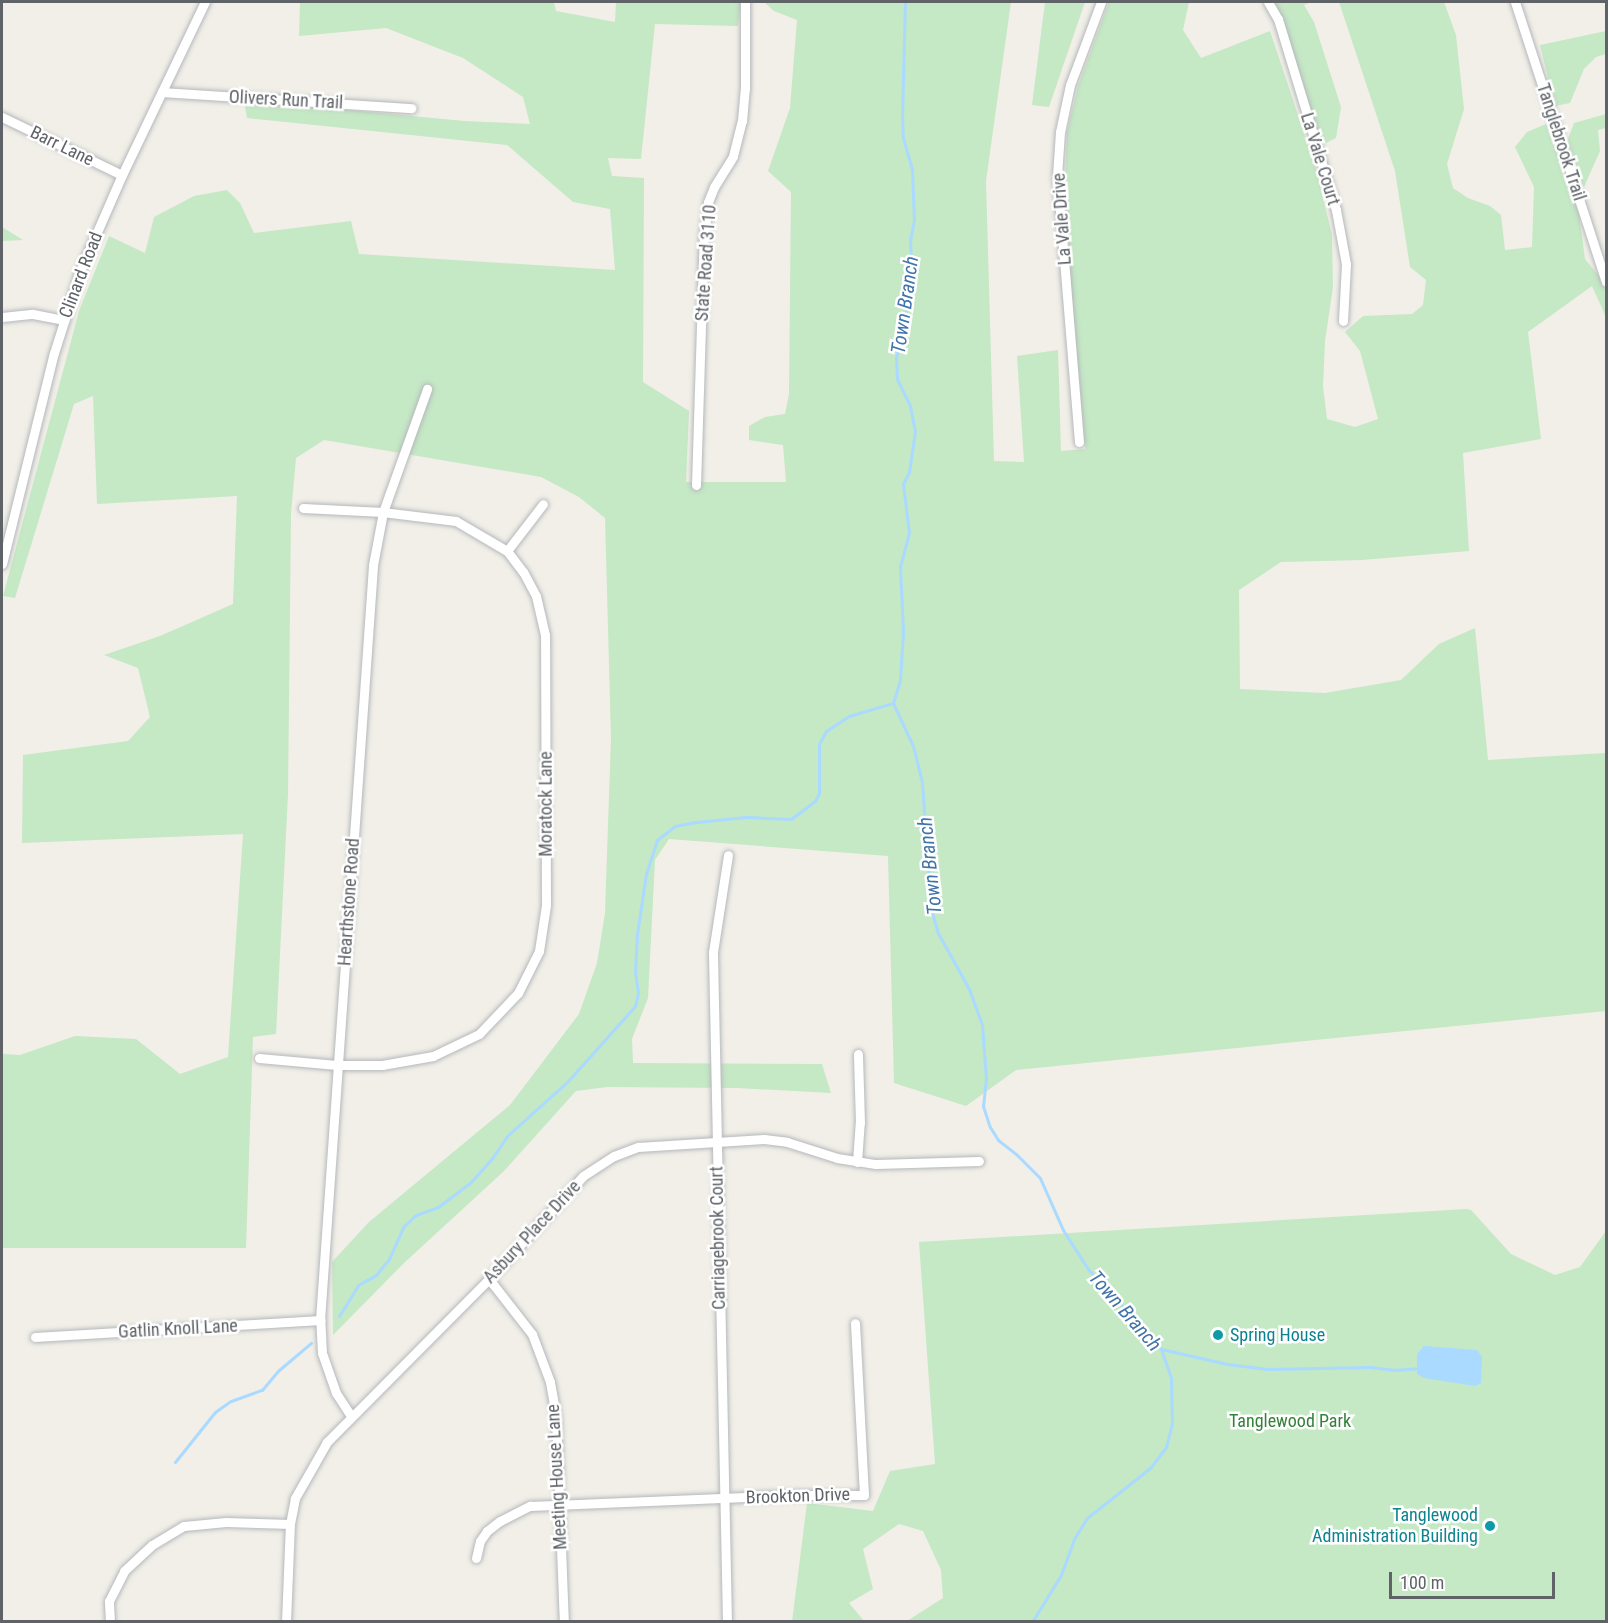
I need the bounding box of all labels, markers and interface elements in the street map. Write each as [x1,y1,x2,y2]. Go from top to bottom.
street label: Tanglebrook Trail [1532,80,1590,204]
street label: Olivers Run Trail [228,86,344,114]
street label: La Vale Court [1296,110,1344,208]
street label: Barr Lane [27,121,97,171]
street label: La Vale Drive [1048,172,1076,266]
street label: State Road 3110 [691,204,721,322]
street label: Clinard Road [55,229,107,321]
water label: Town Branch [886,255,924,355]
street label: Moratock Lane [535,751,557,857]
water label: Town Branch [913,816,947,916]
street label: Hearthstone Road [334,837,364,967]
street label: Carriagebrook Court [706,1166,730,1310]
street label: Asbury Place Drive [479,1176,585,1288]
water label: Town Branch [1084,1266,1166,1356]
street label: Gatlin Knoll Lane [118,1315,238,1343]
place label: Spring House [1230,1324,1325,1346]
marker: Spring House [1211,1328,1225,1342]
street label: Meeting House Lane [542,1404,572,1550]
park label: Tanglewood Park [1229,1410,1351,1432]
street label: Brookton Drive [746,1483,850,1509]
place label: Tanglewood Administration Building [1312,1505,1478,1547]
marker: Tanglewood Administration Building [1483,1519,1497,1533]
scale bar [1392,1560,1558,1598]
text: 100 m [1400,1572,1444,1593]

